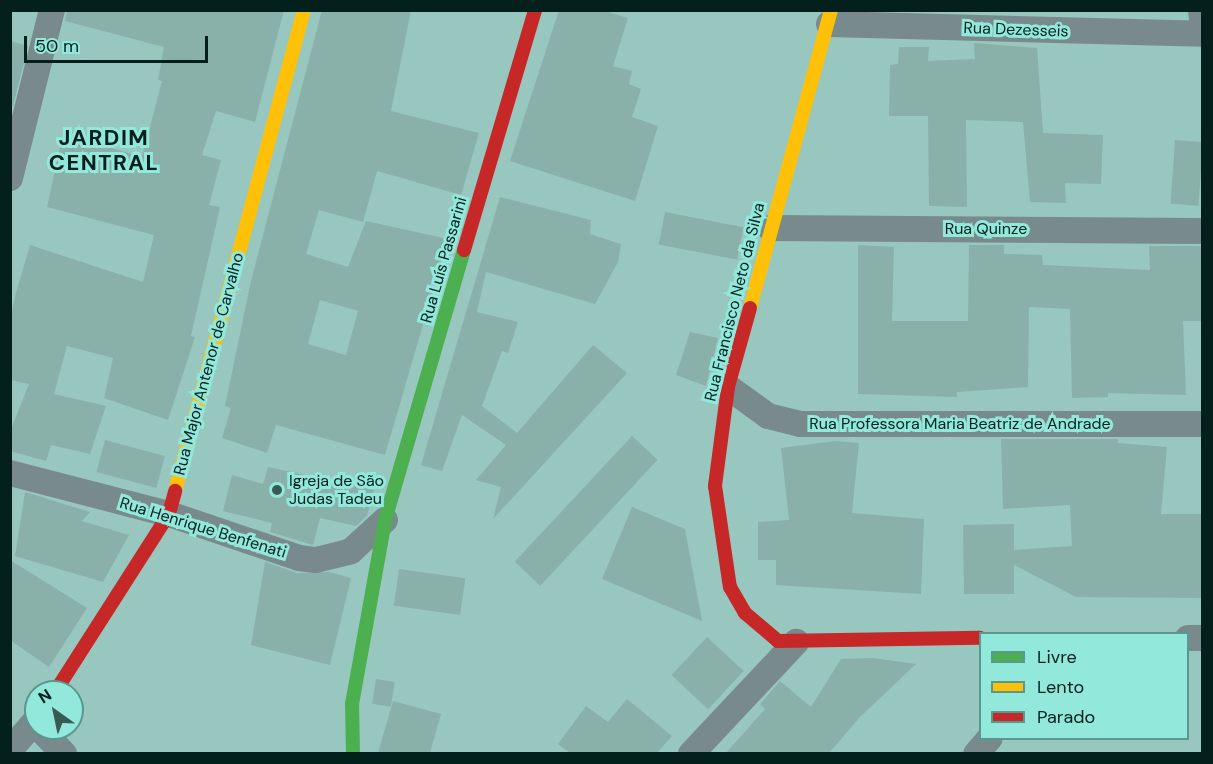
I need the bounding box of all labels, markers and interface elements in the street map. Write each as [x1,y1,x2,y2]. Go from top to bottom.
street label: Rua Dezesseis [963,19,1069,41]
scale bar [27,24,212,62]
text: 50 m [35,34,79,58]
district label: JARDIM CENTRAL [49,124,159,176]
street label: Rua Luís Passarini [417,195,471,325]
street label: Rua Francisco Neto da Silva [701,201,769,403]
street label: Rua Quinze [945,219,1027,239]
street label: Rua Major Antenor de Carvalho [170,251,248,477]
street label: Rua Professora Maria Beatriz de Andrade [809,414,1111,434]
place label: Igreja de São Judas Tadeu [289,471,384,509]
marker: Igreja de São Judas Tadeu [270,483,284,497]
street label: Rua Henrique Benfenati [117,494,289,562]
legend [979,632,1189,740]
text: Livre [1037,645,1077,669]
text: Lento [1037,675,1084,699]
north arrow [24,680,84,740]
text: N [34,684,56,708]
text: Parado [1037,705,1095,729]

